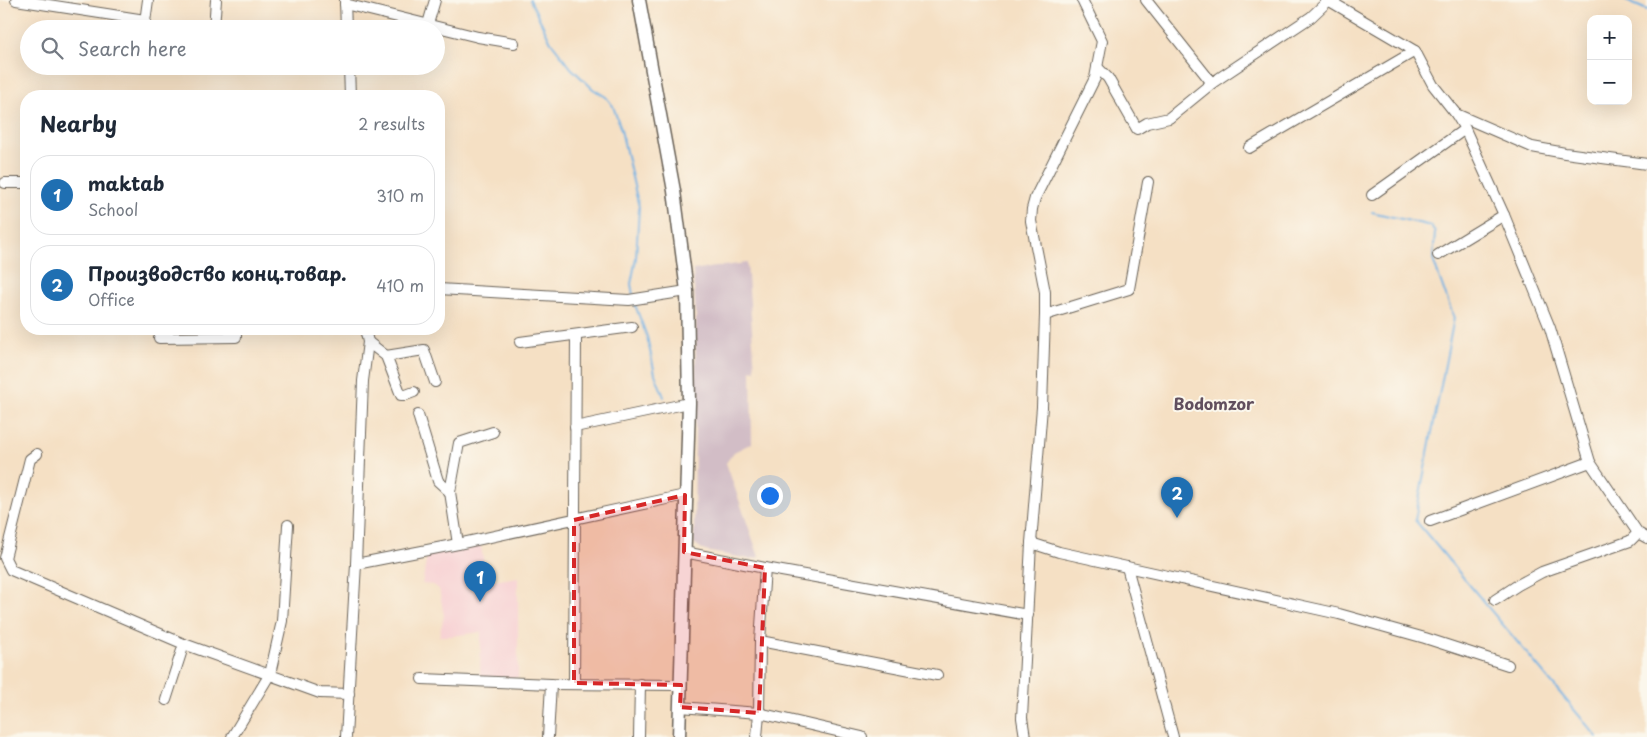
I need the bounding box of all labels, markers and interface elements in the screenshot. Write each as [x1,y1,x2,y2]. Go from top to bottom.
map controls [1587,15,1632,105]
button: + [1587,15,1632,60]
search box [20,20,445,75]
icon: search [38,34,66,62]
text: Search here [78,34,187,62]
button: − [1587,60,1632,105]
text: Nearby [40,107,117,139]
text: 2 results [358,111,425,135]
text: maktab [88,169,165,197]
text: 1 [53,183,61,207]
text: 310 m [376,183,424,207]
text: School [88,197,138,221]
text: Производство конц.товар. [88,259,347,287]
text: 2 [51,273,63,297]
text: 410 m [376,273,424,297]
text: Office [88,287,135,311]
district label: Bodomzor [1174,391,1255,415]
pin: 2 [1161,477,1193,518]
your location [757,483,783,509]
pin: 1 [464,561,496,602]

